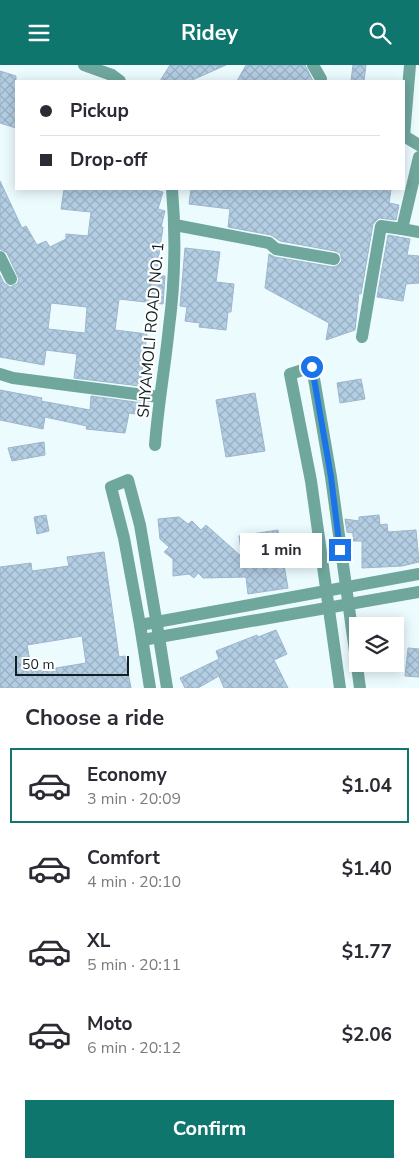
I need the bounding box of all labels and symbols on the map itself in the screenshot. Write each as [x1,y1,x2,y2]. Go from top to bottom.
street label: SHYAMOLI ROAD NO. 1 [132,241,170,419]
route start [301,356,323,378]
callout: 1 min [240,533,322,567]
route end [329,539,351,561]
scale bar [15,653,129,676]

